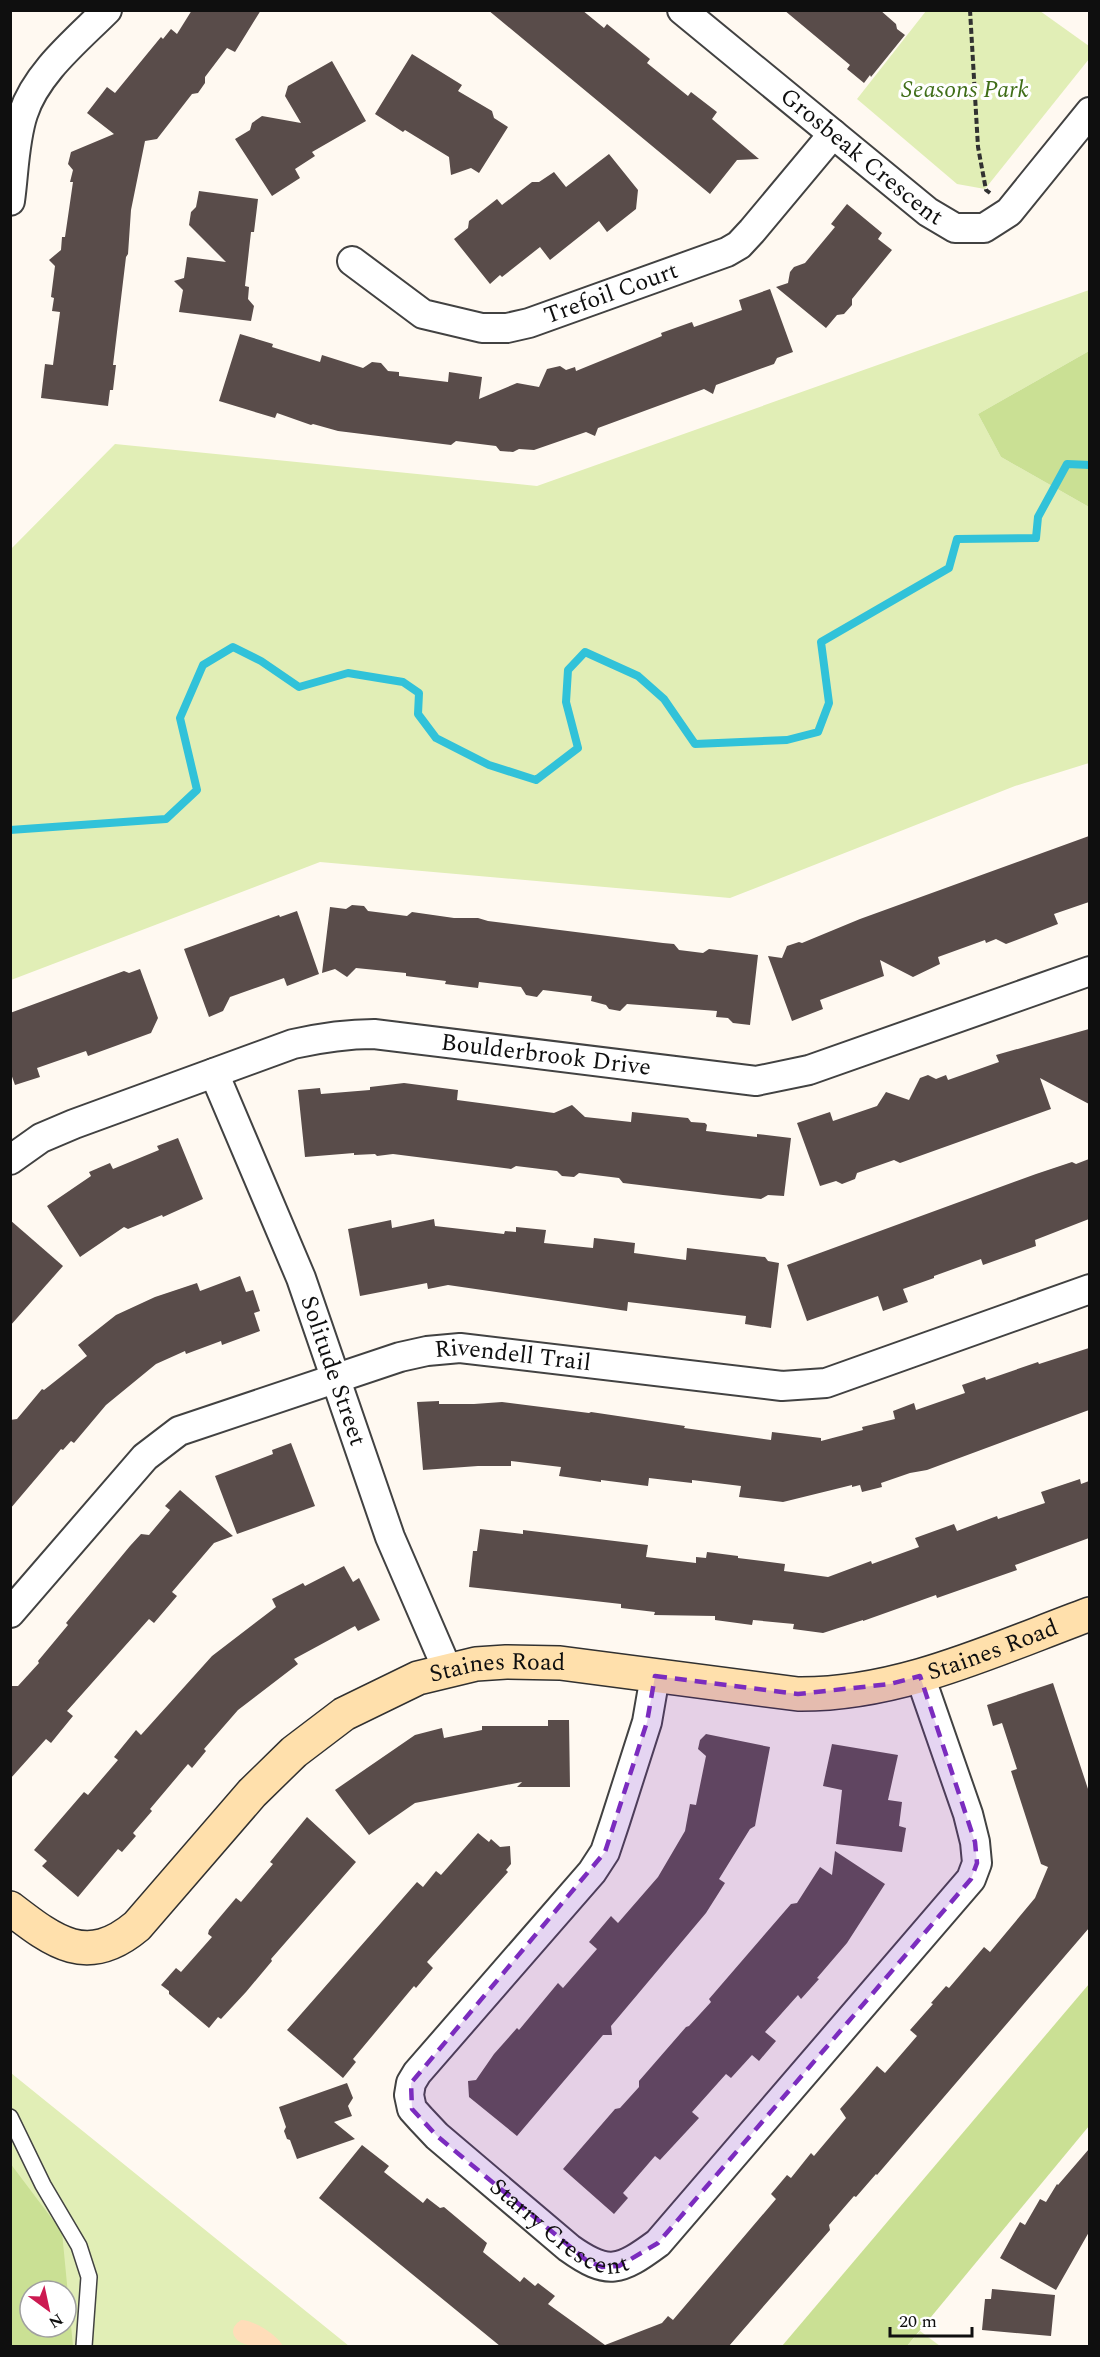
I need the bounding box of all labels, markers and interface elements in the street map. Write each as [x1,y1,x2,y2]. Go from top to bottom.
park label: Seasons Park [901,72,1029,108]
street label: Grosbeak Crescent [772,79,950,235]
street label: Trefoil Court [539,253,683,334]
street label: Boulderbrook Drive [439,1024,653,1086]
street label: Solitude Street [290,1291,375,1451]
street label: Rivendell Trail [433,1330,593,1381]
street label: Staines Road [923,1610,1063,1690]
street label: Staines Road [426,1644,566,1693]
street label: Starry Crescent [481,2170,635,2285]
north arrow [18,2279,78,2339]
scale bar [890,2300,972,2338]
text: N [44,2307,68,2334]
text: 20 m [899,2308,937,2335]

